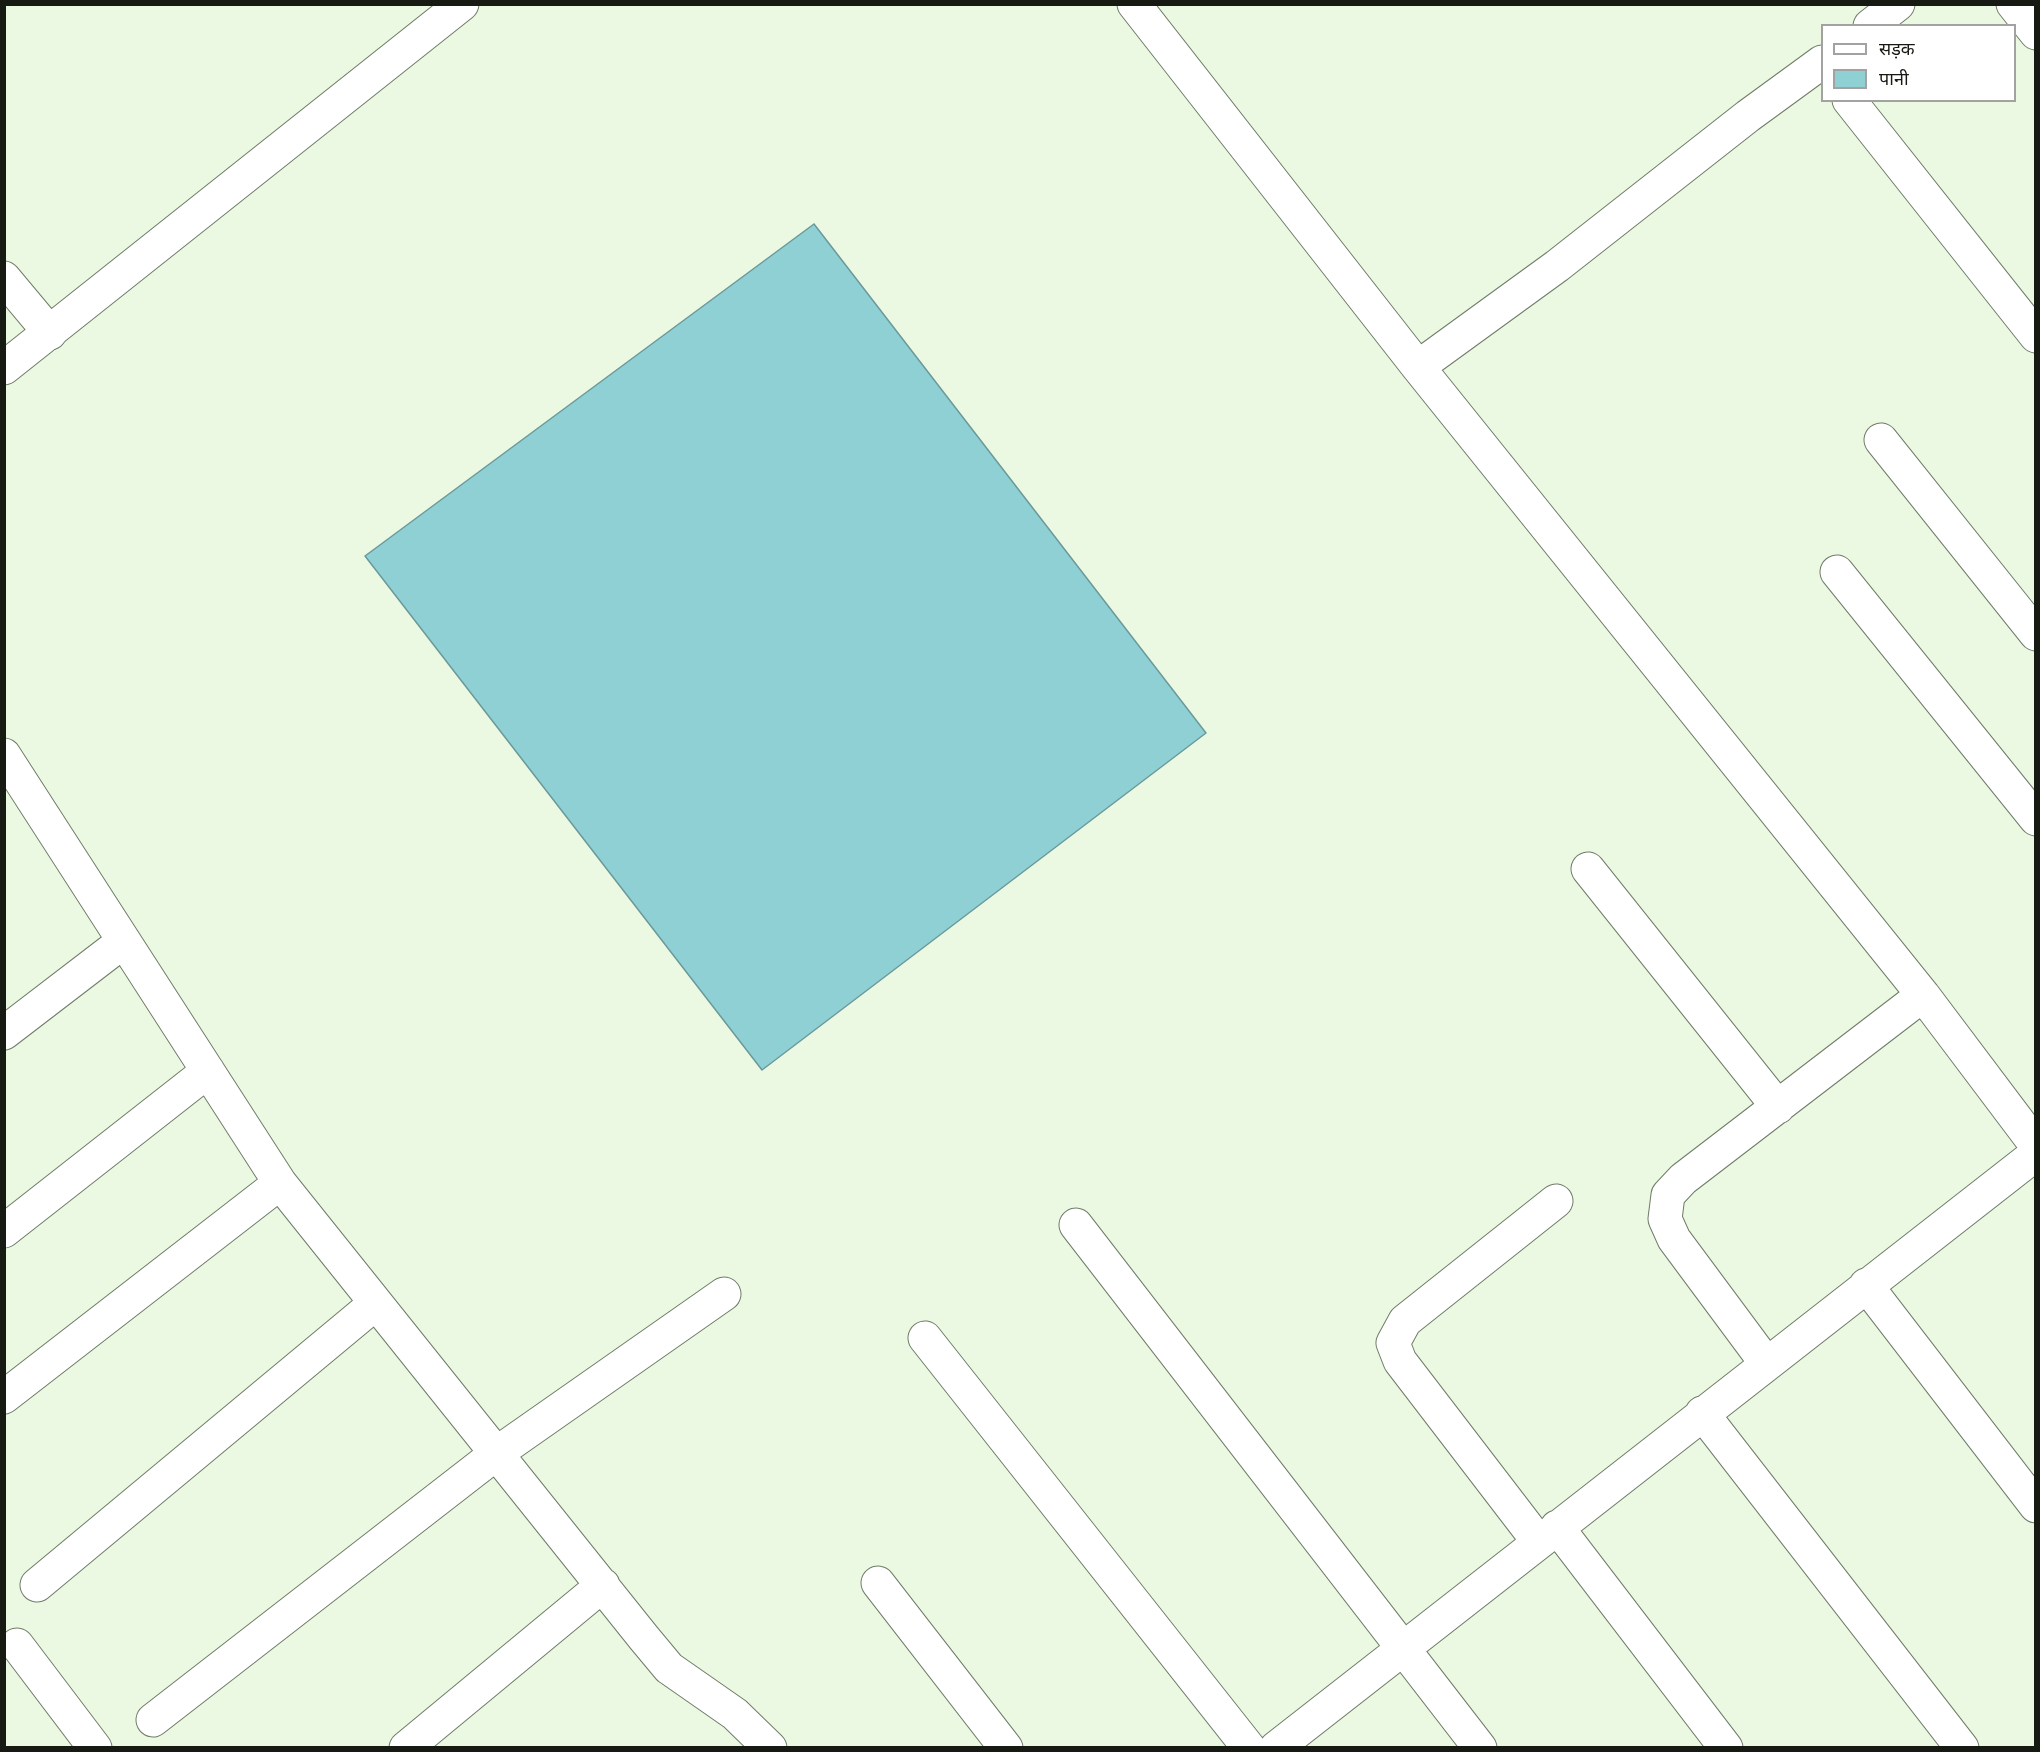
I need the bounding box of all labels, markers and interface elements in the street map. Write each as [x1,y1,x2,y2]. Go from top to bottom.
legend [1821,24,2016,102]
text: सड़क [1879,36,1915,62]
text: पानी [1879,66,1909,92]

